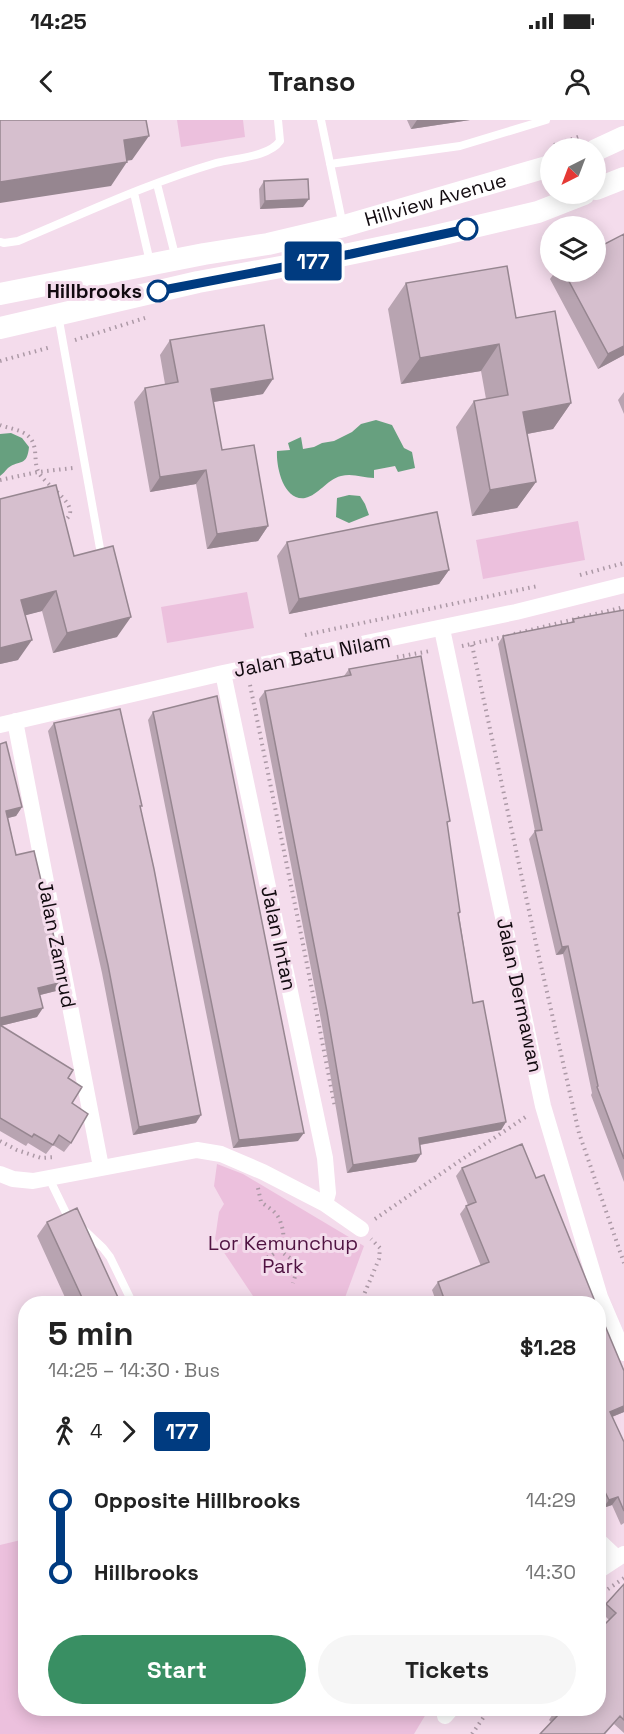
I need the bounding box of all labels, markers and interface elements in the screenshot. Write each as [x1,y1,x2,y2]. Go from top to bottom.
text: 14:25 [30,7,87,35]
text: Transo [268,64,356,99]
icon: back [30,65,63,98]
icon: person [561,65,594,98]
north arrow [540,138,606,204]
map controls [540,138,606,282]
street label: Hillview Avenue [361,166,510,232]
button: layers [540,216,606,282]
unlabelled marker [456,218,478,240]
line badge: 177 [278,242,348,280]
text: 177 [297,248,329,275]
place label: Hillbrooks [47,278,142,304]
marker: Hillbrooks [147,280,169,302]
street label: Jalan Batu Nilam [231,627,393,683]
street label: Jalan Zamrud [32,878,82,1010]
street label: Jalan Intan [255,883,303,993]
street label: Jalan Dermawan [491,915,549,1075]
park label: Lor Kemunchup Park [208,1230,358,1279]
text: 5 min [48,1313,133,1355]
text: $1.28 [520,1333,576,1361]
text: 14:25 – 14:30 · Bus [48,1357,220,1383]
icon: walk [48,1415,81,1448]
icon: forward [112,1415,145,1448]
text: 4 [90,1418,103,1444]
text: 177 [166,1418,198,1445]
text: Opposite Hillbrooks [94,1486,301,1514]
text: 14:29 [526,1487,576,1513]
text: Hillbrooks [94,1558,199,1586]
text: 14:30 [525,1559,576,1585]
button: Start [48,1635,306,1704]
button: Tickets [318,1635,576,1704]

